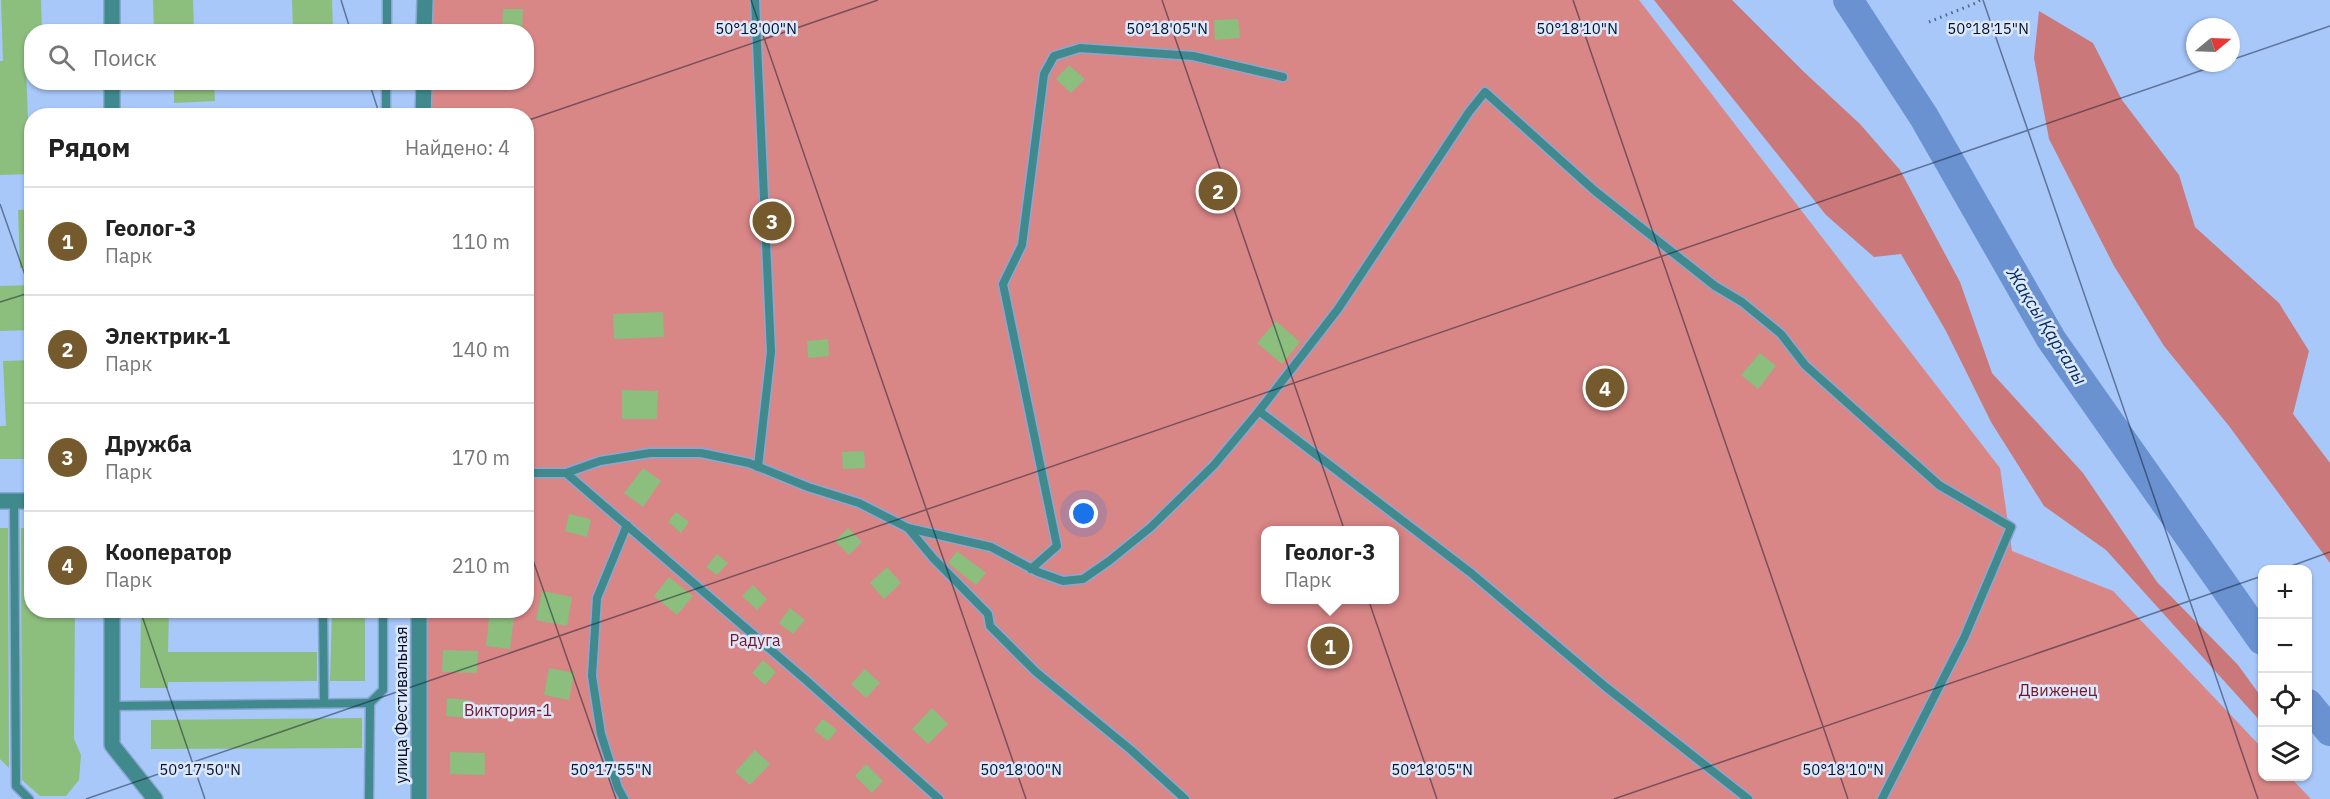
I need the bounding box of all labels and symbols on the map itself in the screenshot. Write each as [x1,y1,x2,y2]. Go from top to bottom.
north arrow [2186,18,2240,72]
text: 50°18'00"N [715,19,797,38]
text: 50°18'05"N [1126,19,1208,38]
text: 50°18'10"N [1536,19,1618,38]
text: 50°18'15"N [1947,19,2029,38]
pin: 2 [1198,168,1238,213]
pin: 3 [752,198,792,244]
water label: Жақсы Қарғалы [2001,262,2092,389]
pin: 4 [1586,366,1624,410]
your location [1069,499,1098,528]
pin: 1 [1310,624,1350,668]
street label: улица Фестивальная [391,627,411,783]
park label: Радуга [729,630,781,650]
park label: Движенец [2019,680,2098,700]
park label: Виктория-1 [464,700,552,720]
text: 50°17'50"N [159,760,241,779]
text: 50°17'55"N [570,760,652,779]
text: 50°18'00"N [980,760,1062,779]
text: 50°18'05"N [1391,760,1473,779]
text: 50°18'10"N [1802,760,1884,779]

